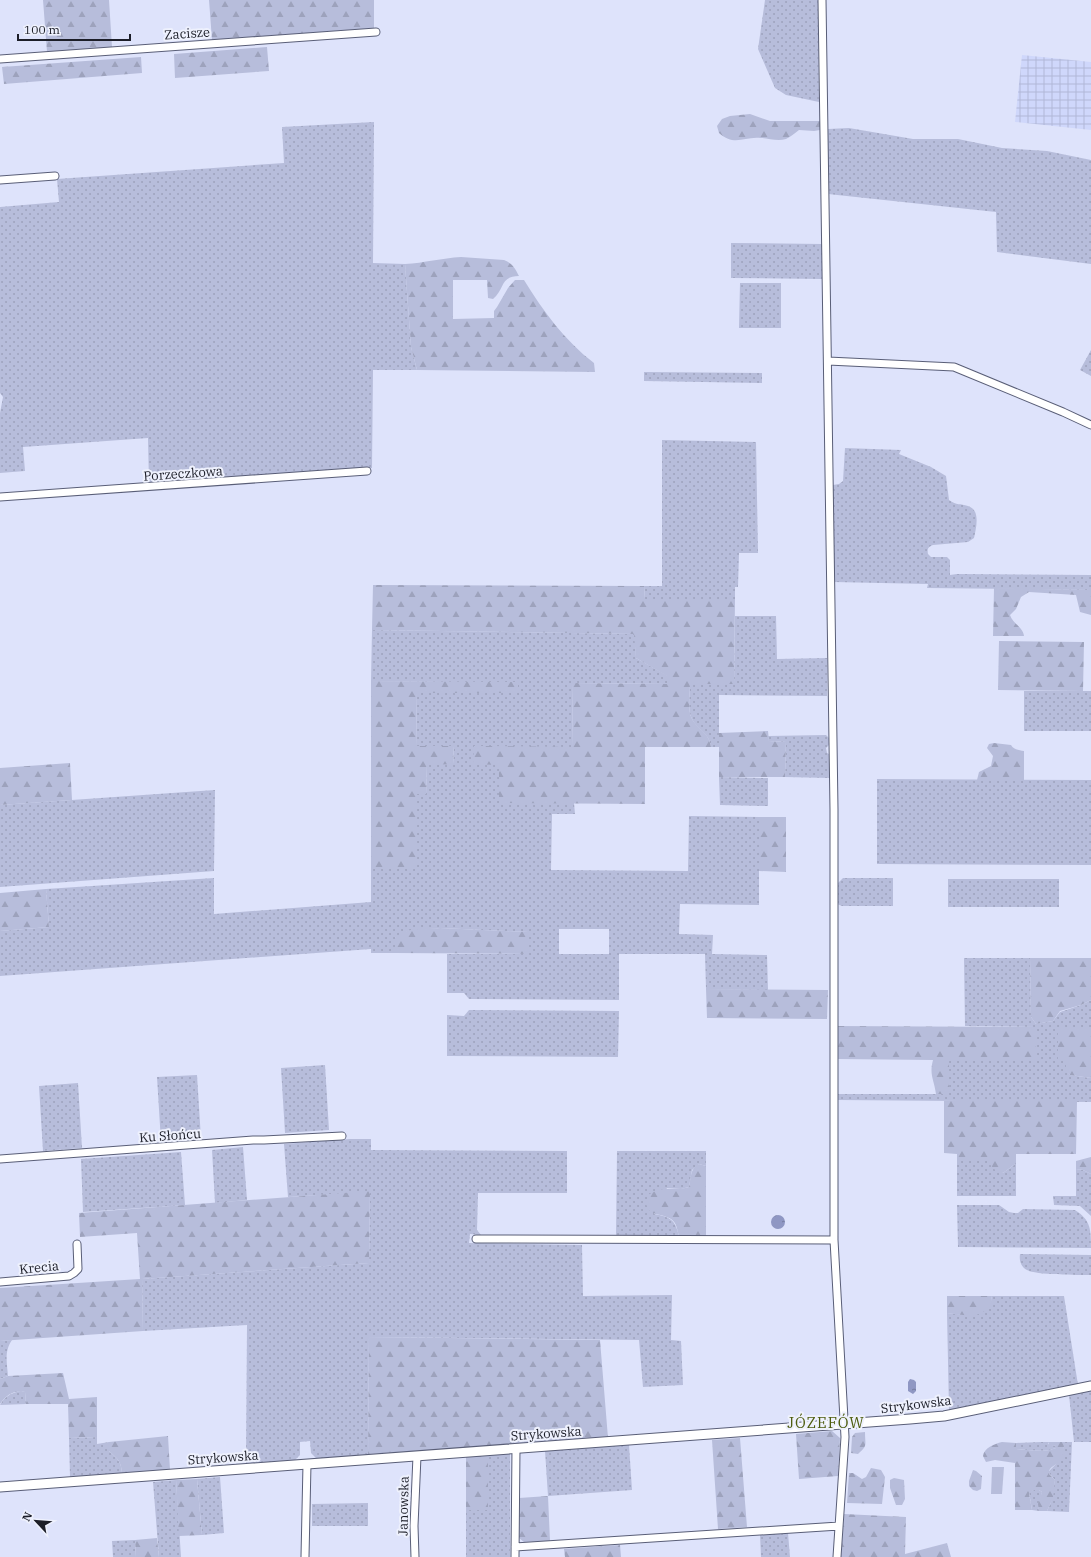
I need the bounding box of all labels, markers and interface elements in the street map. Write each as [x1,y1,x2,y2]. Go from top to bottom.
scale bar [18,16,130,42]
text: 100 m [24,22,60,37]
street label: Zacisze [164,23,210,44]
street label: Porzeczkowa [143,462,223,485]
street label: Ku Słońcu [139,1125,202,1146]
street label: Krecia [18,1257,60,1278]
street label: Strykowska [880,1392,952,1417]
district label: JÓZEFÓW [787,1413,865,1432]
street label: Strykowska [510,1423,582,1444]
street label: Strykowska [187,1447,259,1468]
street label: Janowska [394,1476,413,1536]
north arrow [16,1501,56,1541]
text: N [19,1509,35,1524]

